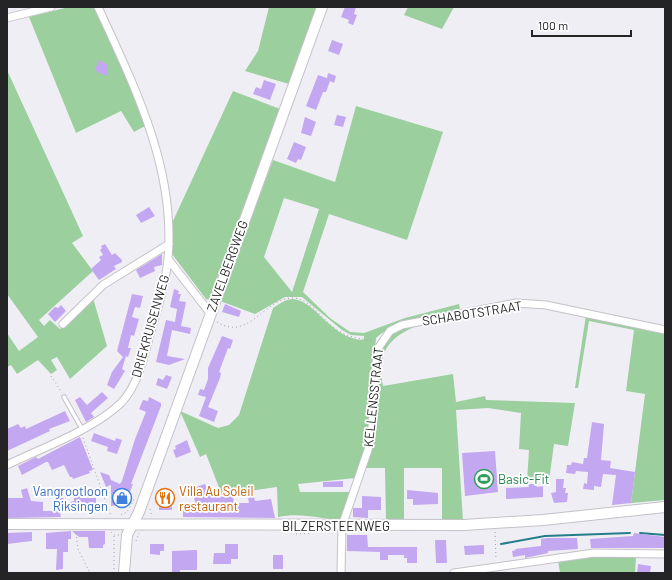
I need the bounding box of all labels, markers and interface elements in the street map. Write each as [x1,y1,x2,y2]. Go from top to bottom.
scale bar [532,12,631,38]
text: 100 m [538,18,568,32]
street label: ZAVELBERGWEG [203,218,251,314]
street label: DRIEKRUISENWEG [128,273,172,379]
street label: SCHABOTSTRAAT [421,297,523,329]
street label: KELLENSSTRAAT [360,346,386,448]
sports icon: Basic-Fit [473,468,495,490]
place label: Basic-Fit [498,471,550,487]
place label: Vangrootloon Riksingen [33,483,108,514]
place label: Villa Au Soleil restaurant [179,483,254,514]
shop icon: Vangrootloon Riksingen [111,487,133,509]
restaurant icon: Villa Au Soleil restaurant [154,487,176,509]
street label: BILZERSTEENWEG [282,518,390,534]

